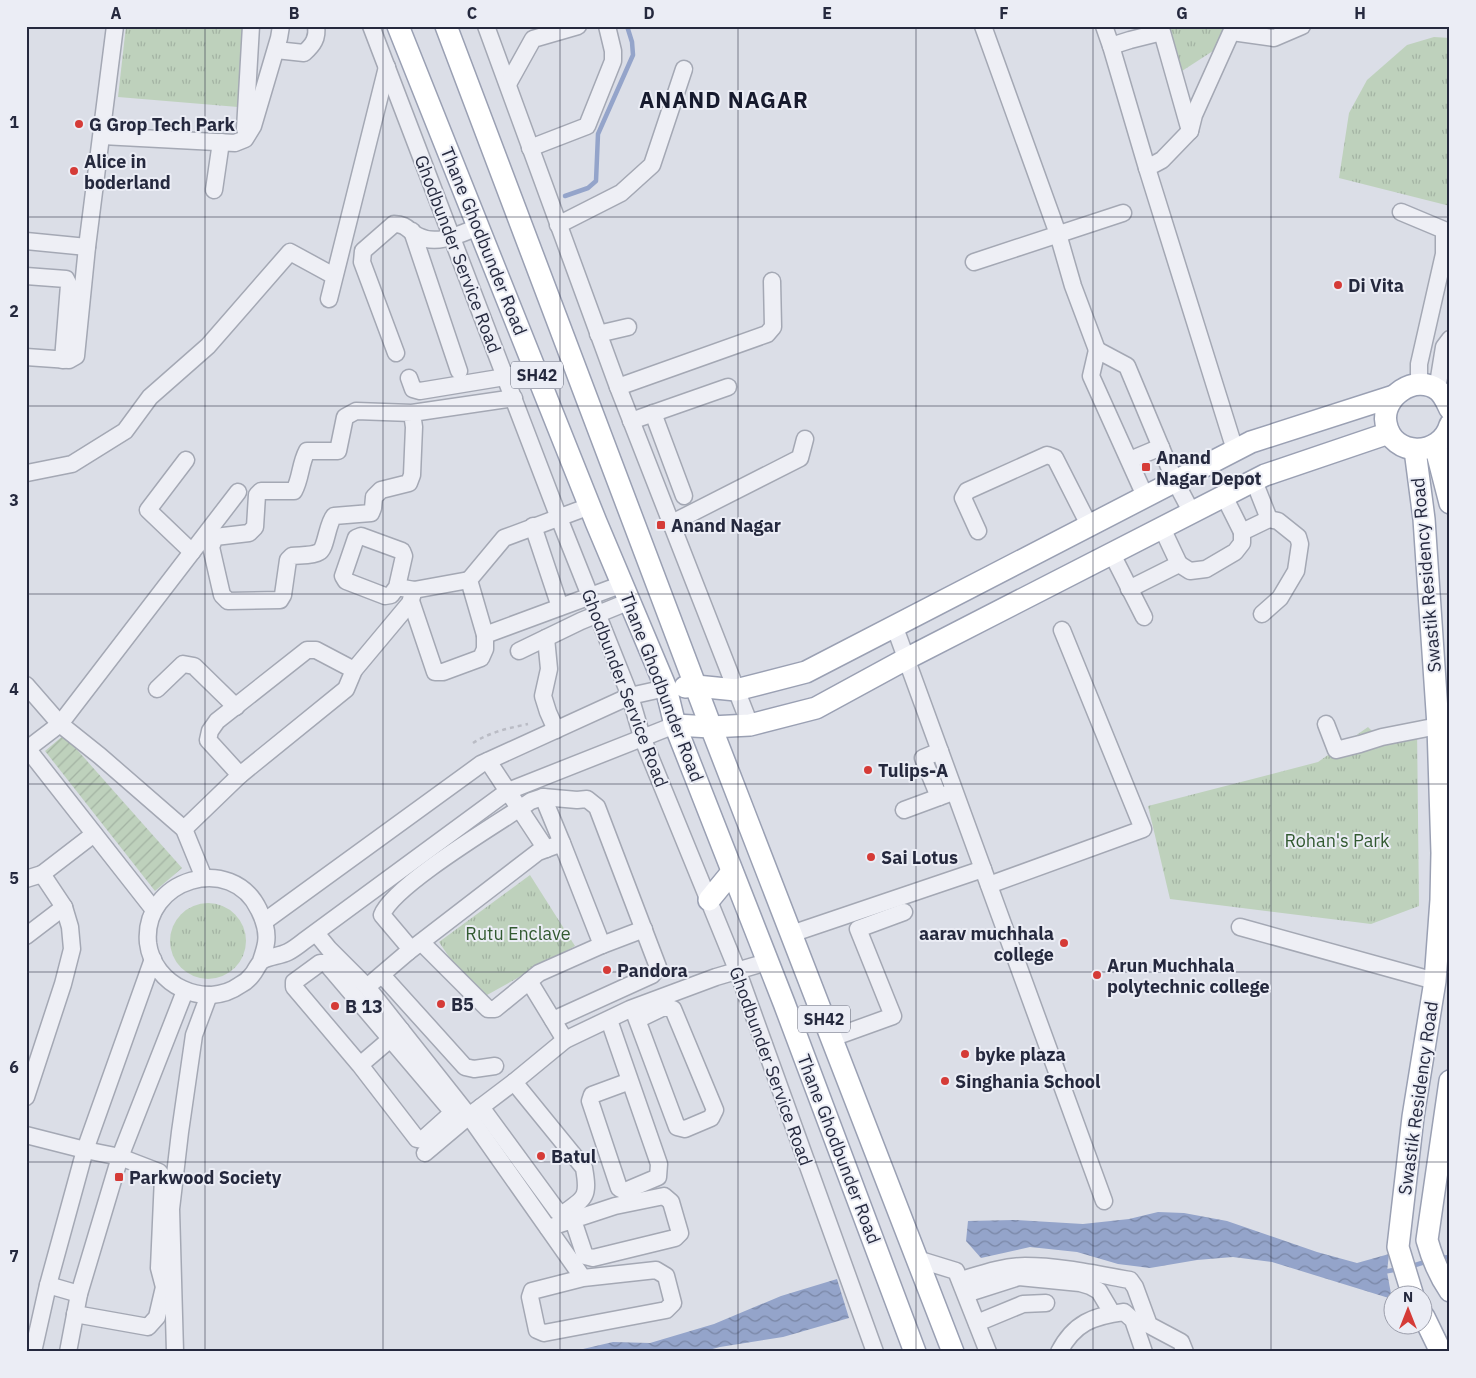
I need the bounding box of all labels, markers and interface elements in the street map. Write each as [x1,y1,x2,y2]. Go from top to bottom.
text: A [111,3,122,23]
text: B [289,3,300,23]
text: C [467,3,477,23]
text: D [643,3,655,23]
text: E [822,3,832,23]
text: F [999,3,1009,23]
text: G [1176,3,1188,23]
text: H [1354,3,1366,23]
district label: ANAND NAGAR [639,85,809,114]
text: 1 [9,112,19,132]
place label: G Grop Tech Park [89,113,235,136]
marker: G Grop Tech Park [73,118,85,130]
street label: Thane Ghodbunder Road [436,143,532,339]
place label: Alice in boderland [84,150,171,194]
street label: Ghodbunder Service Road [410,152,506,356]
marker: Alice in boderland [68,165,80,177]
place label: Di Vita [1348,274,1404,297]
marker: Di Vita [1332,279,1344,291]
text: 2 [9,301,19,321]
road number: SH42 [511,362,563,388]
place label: Anand Nagar Depot [1156,446,1262,490]
marker: Anand Nagar Depot [1140,461,1152,473]
street label: Swastik Residency Road [1406,477,1446,673]
text: 3 [9,490,19,510]
place label: Anand Nagar [671,514,781,537]
marker: Anand Nagar [655,519,667,531]
street label: Ghodbunder Service Road [577,586,673,790]
street label: Thane Ghodbunder Road [615,589,709,785]
text: 4 [9,679,19,699]
place label: Tulips-A [878,759,948,782]
marker: Tulips-A [862,764,874,776]
park label: Rohan's Park [1285,829,1390,852]
place label: Sai Lotus [881,846,958,869]
marker: Sai Lotus [865,851,877,863]
text: 5 [9,868,19,888]
park label: Rutu Enclave [465,922,571,945]
place label: aarav muchhala college [919,922,1054,966]
marker: aarav muchhala college [1058,937,1070,949]
place label: Arun Muchhala polytechnic college [1107,954,1270,998]
place label: Pandora [617,959,688,982]
street label: Ghodbunder Service Road [724,963,818,1169]
marker: Pandora [601,964,613,976]
marker: Arun Muchhala polytechnic college [1091,969,1103,981]
place label: B5 [451,993,474,1016]
place label: B 13 [345,995,383,1018]
marker: B5 [435,998,447,1010]
marker: B 13 [329,1000,341,1012]
street label: Swastik Residency Road [1393,1000,1443,1196]
road number: SH42 [798,1006,850,1032]
place label: byke plaza [975,1043,1066,1066]
marker: byke plaza [959,1048,971,1060]
street label: Thane Ghodbunder Road [792,1051,886,1247]
text: 6 [9,1057,19,1077]
place label: Singhania School [955,1070,1101,1093]
marker: Singhania School [939,1075,951,1087]
place label: Batul [551,1145,597,1168]
marker: Batul [535,1150,547,1162]
place label: Parkwood Society [129,1166,282,1189]
marker: Parkwood Society [113,1171,125,1183]
text: 7 [9,1246,19,1266]
north arrow [1384,1286,1434,1336]
text: N [1403,1288,1413,1306]

